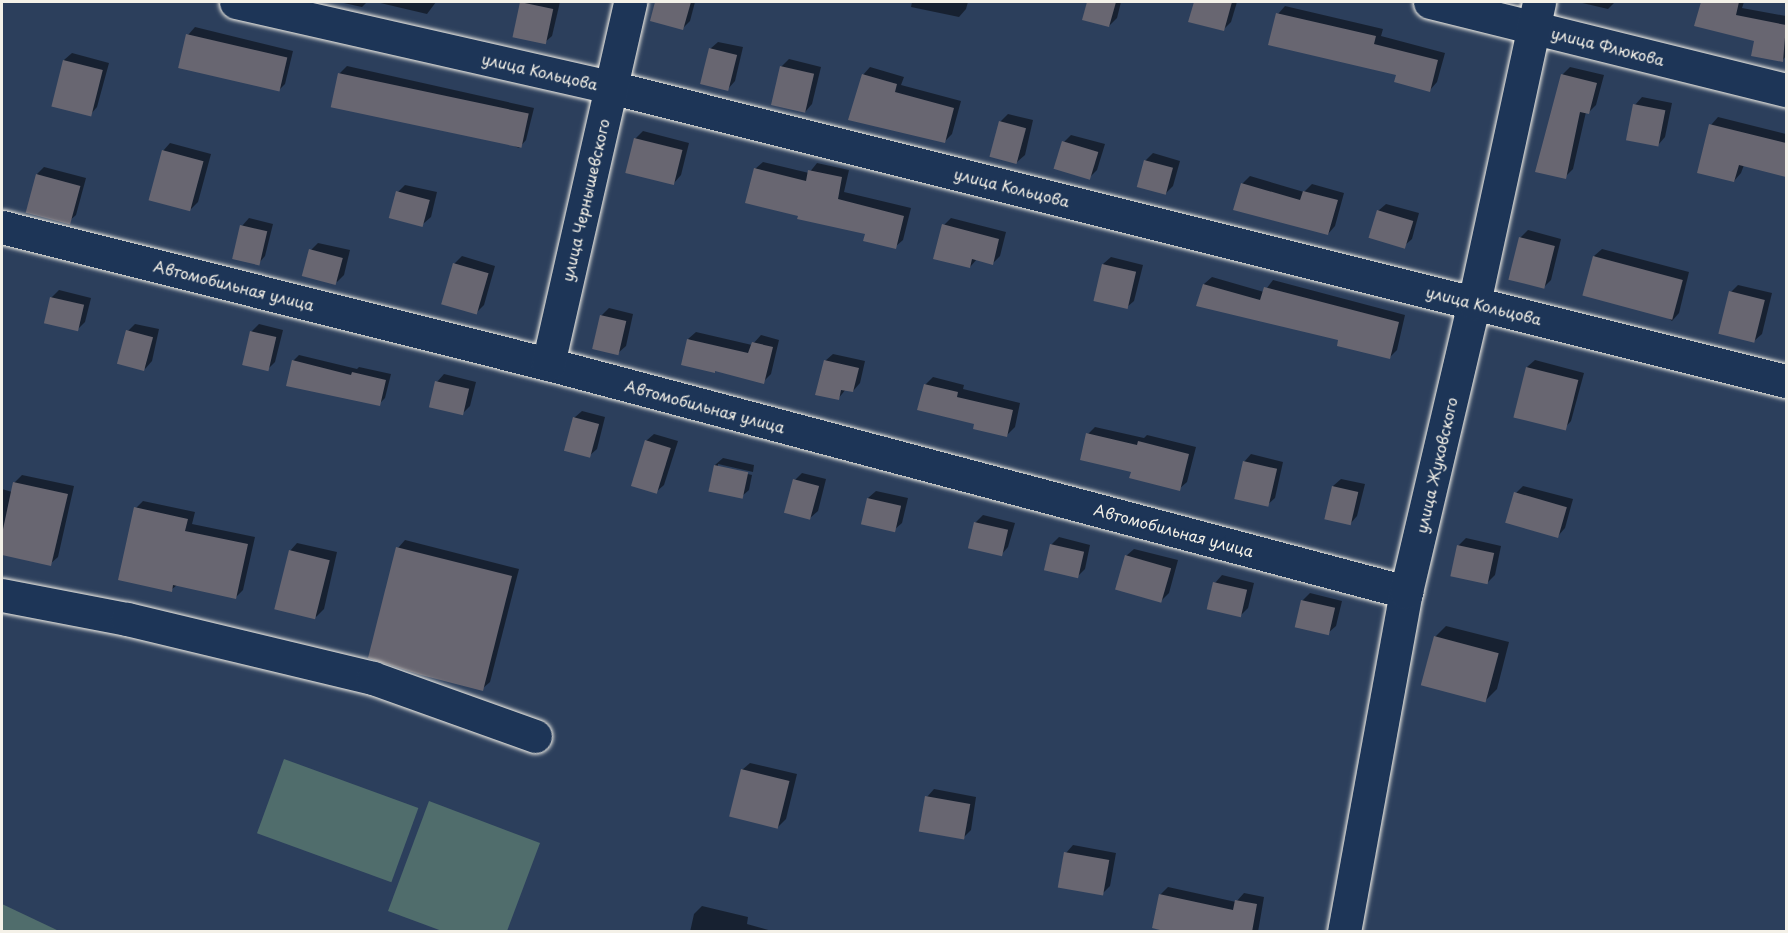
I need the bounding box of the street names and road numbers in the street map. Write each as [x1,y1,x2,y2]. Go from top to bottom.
street label: улица Флюкова [1549,23,1667,69]
street label: улица Кольцова [480,49,600,93]
street label: улица Чернышевского [557,117,613,283]
street label: улица Кольцова [952,164,1072,210]
street label: Автомобильная улица [151,256,317,314]
street label: улица Кольцова [1424,282,1544,328]
street label: Автомобильная улица [623,376,787,436]
street label: улица Жуковского [1412,395,1460,535]
street label: Автомобильная улица [1092,500,1256,560]

